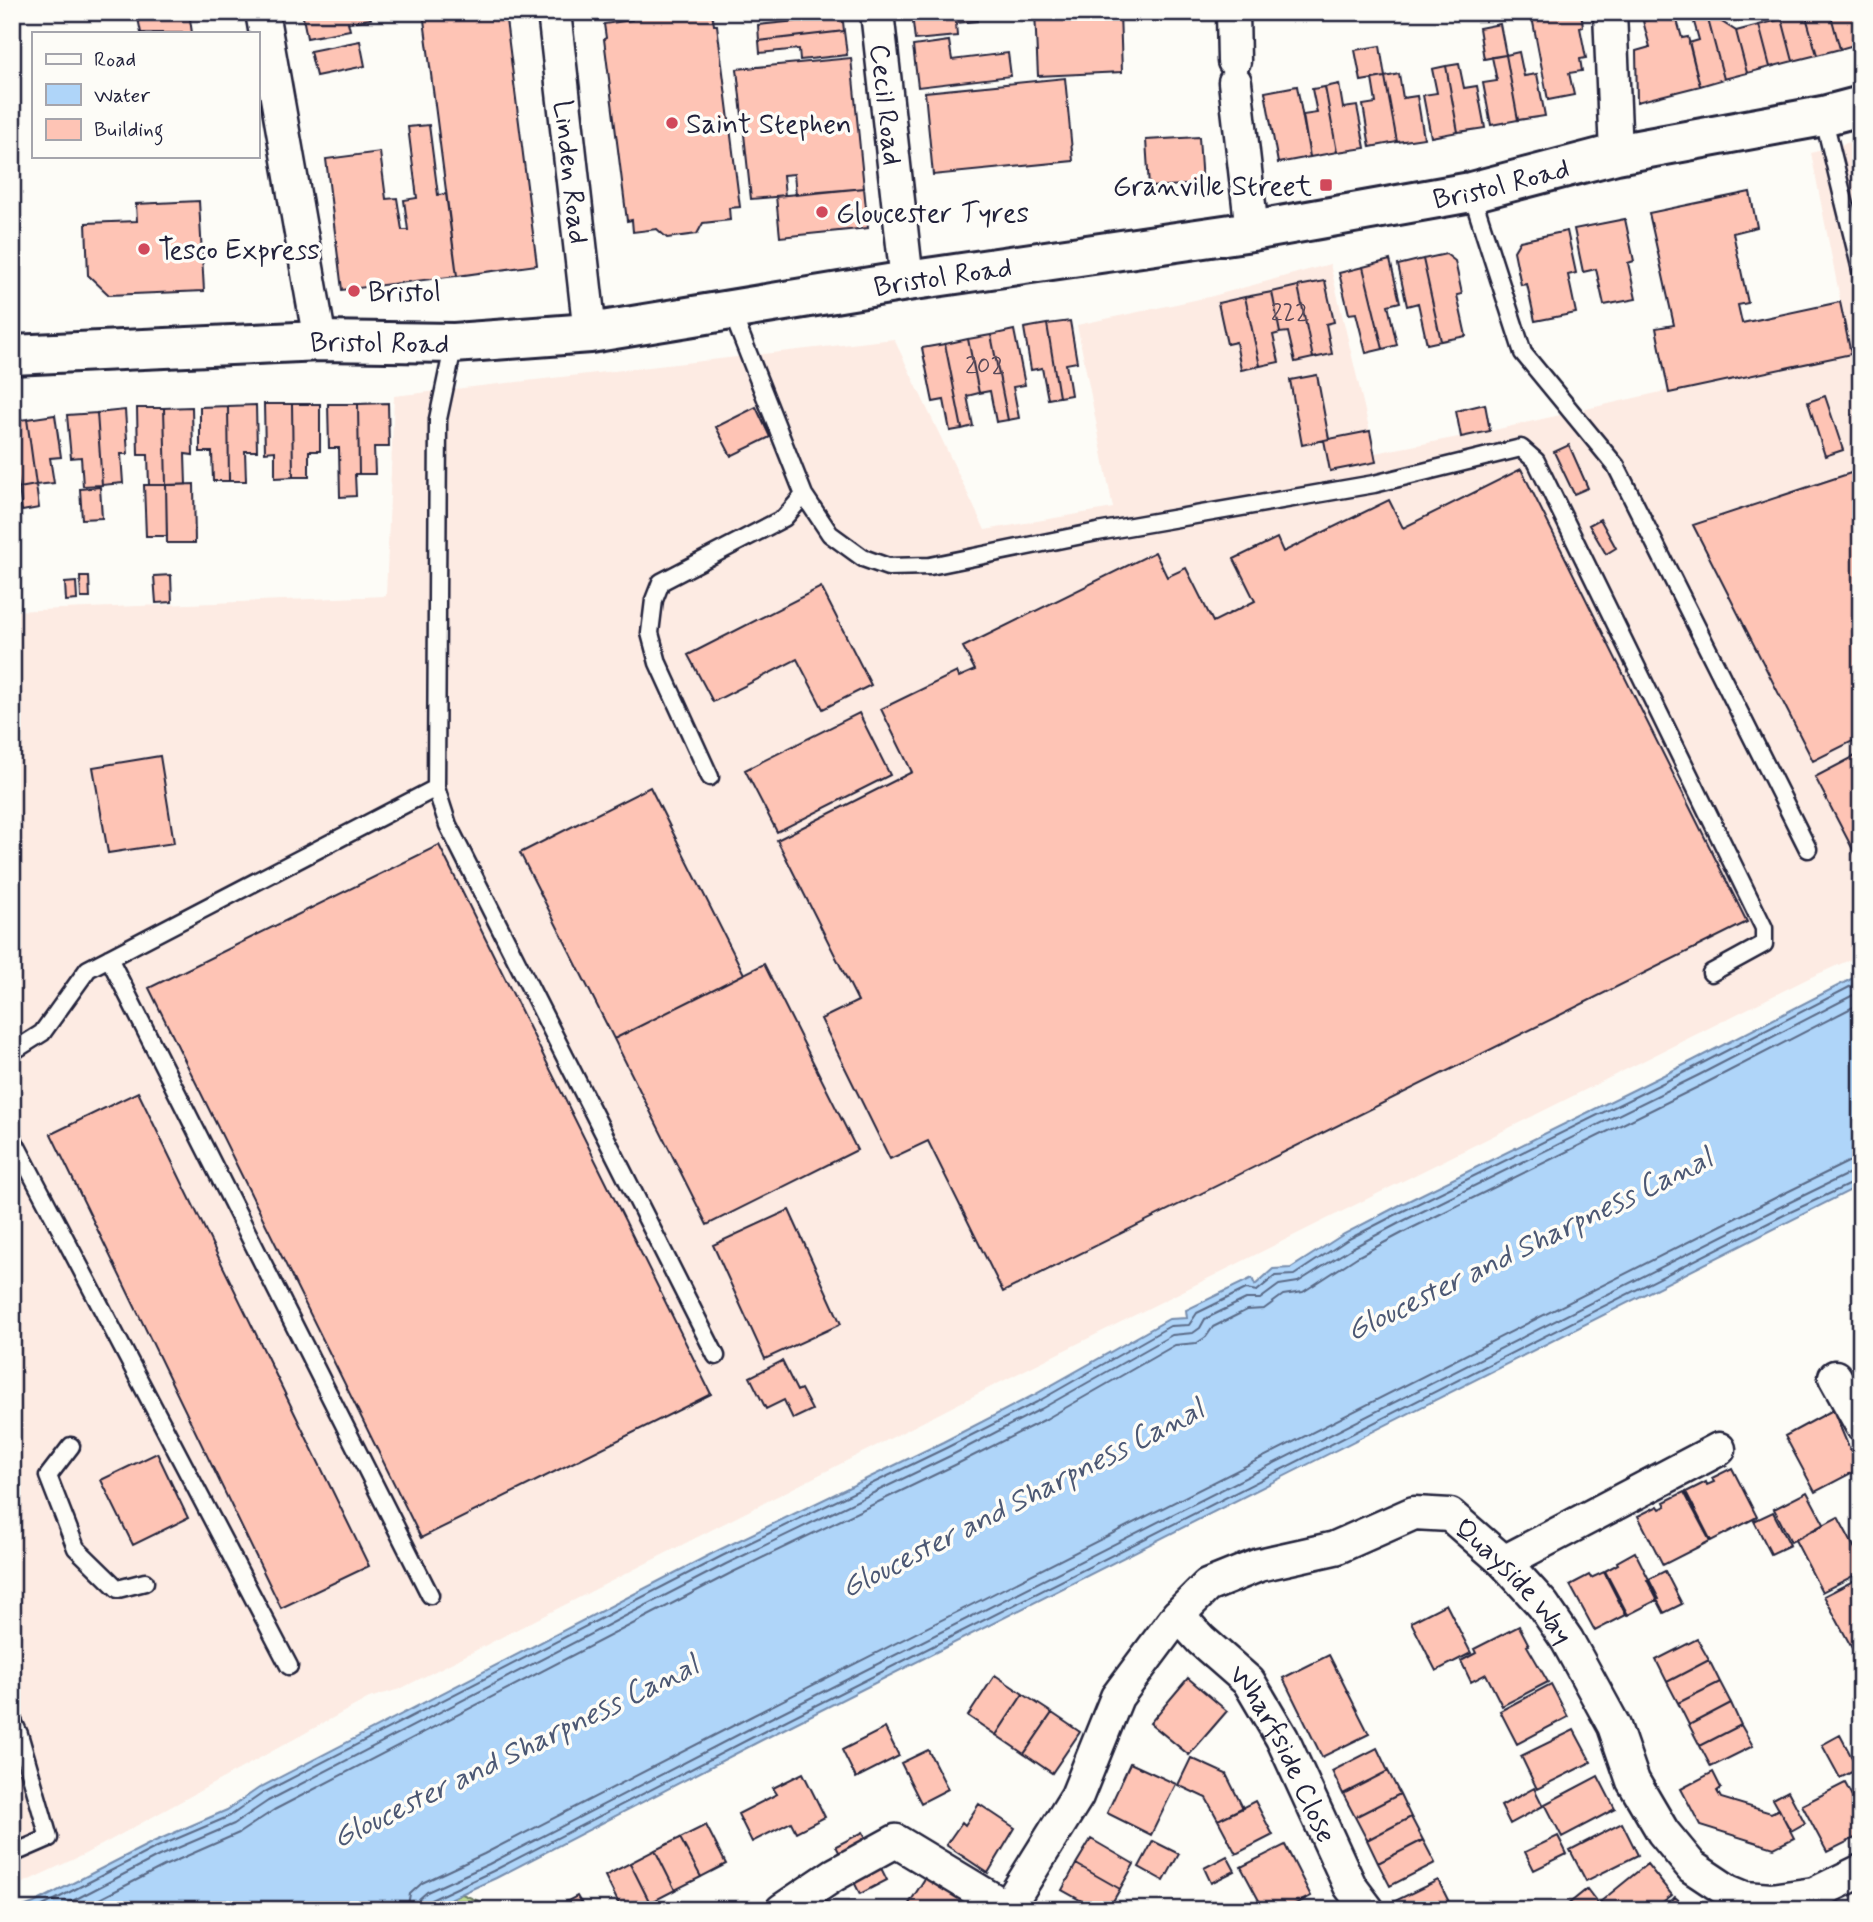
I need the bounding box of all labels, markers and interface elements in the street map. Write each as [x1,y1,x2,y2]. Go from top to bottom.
legend [32,32,259,158]
street label: Cecil Road [860,42,910,167]
text: Road [94,46,136,74]
text: Water [94,82,150,110]
street label: Linden Road [543,98,596,246]
place label: Saint Stephen [686,107,852,144]
marker: Saint Stephen [664,115,680,131]
text: Building [94,116,164,146]
street label: Bristol Road [1430,151,1574,219]
place label: Granville Street [1113,169,1313,206]
marker: Granville Street [1318,177,1334,193]
place label: Gloucester Tyres [836,196,1029,233]
marker: Gloucester Tyres [814,204,830,220]
place label: Tesco Express [158,233,320,270]
marker: Tesco Express [136,241,152,257]
street label: Bristol Road [871,250,1015,307]
place label: Bristol [368,275,441,312]
marker: Bristol [346,283,362,299]
house number: 222 [1271,298,1309,329]
street label: Bristol Road [309,325,450,364]
house number: 202 [965,351,1005,382]
water label: Gloucester and Sharpness Canal [1340,1139,1721,1351]
water label: Gloucester and Sharpness Canal [834,1390,1212,1608]
street label: Quayside Way [1445,1511,1581,1652]
water label: Gloucester and Sharpness Canal [326,1646,707,1858]
street label: Wharfside Close [1221,1657,1344,1849]

